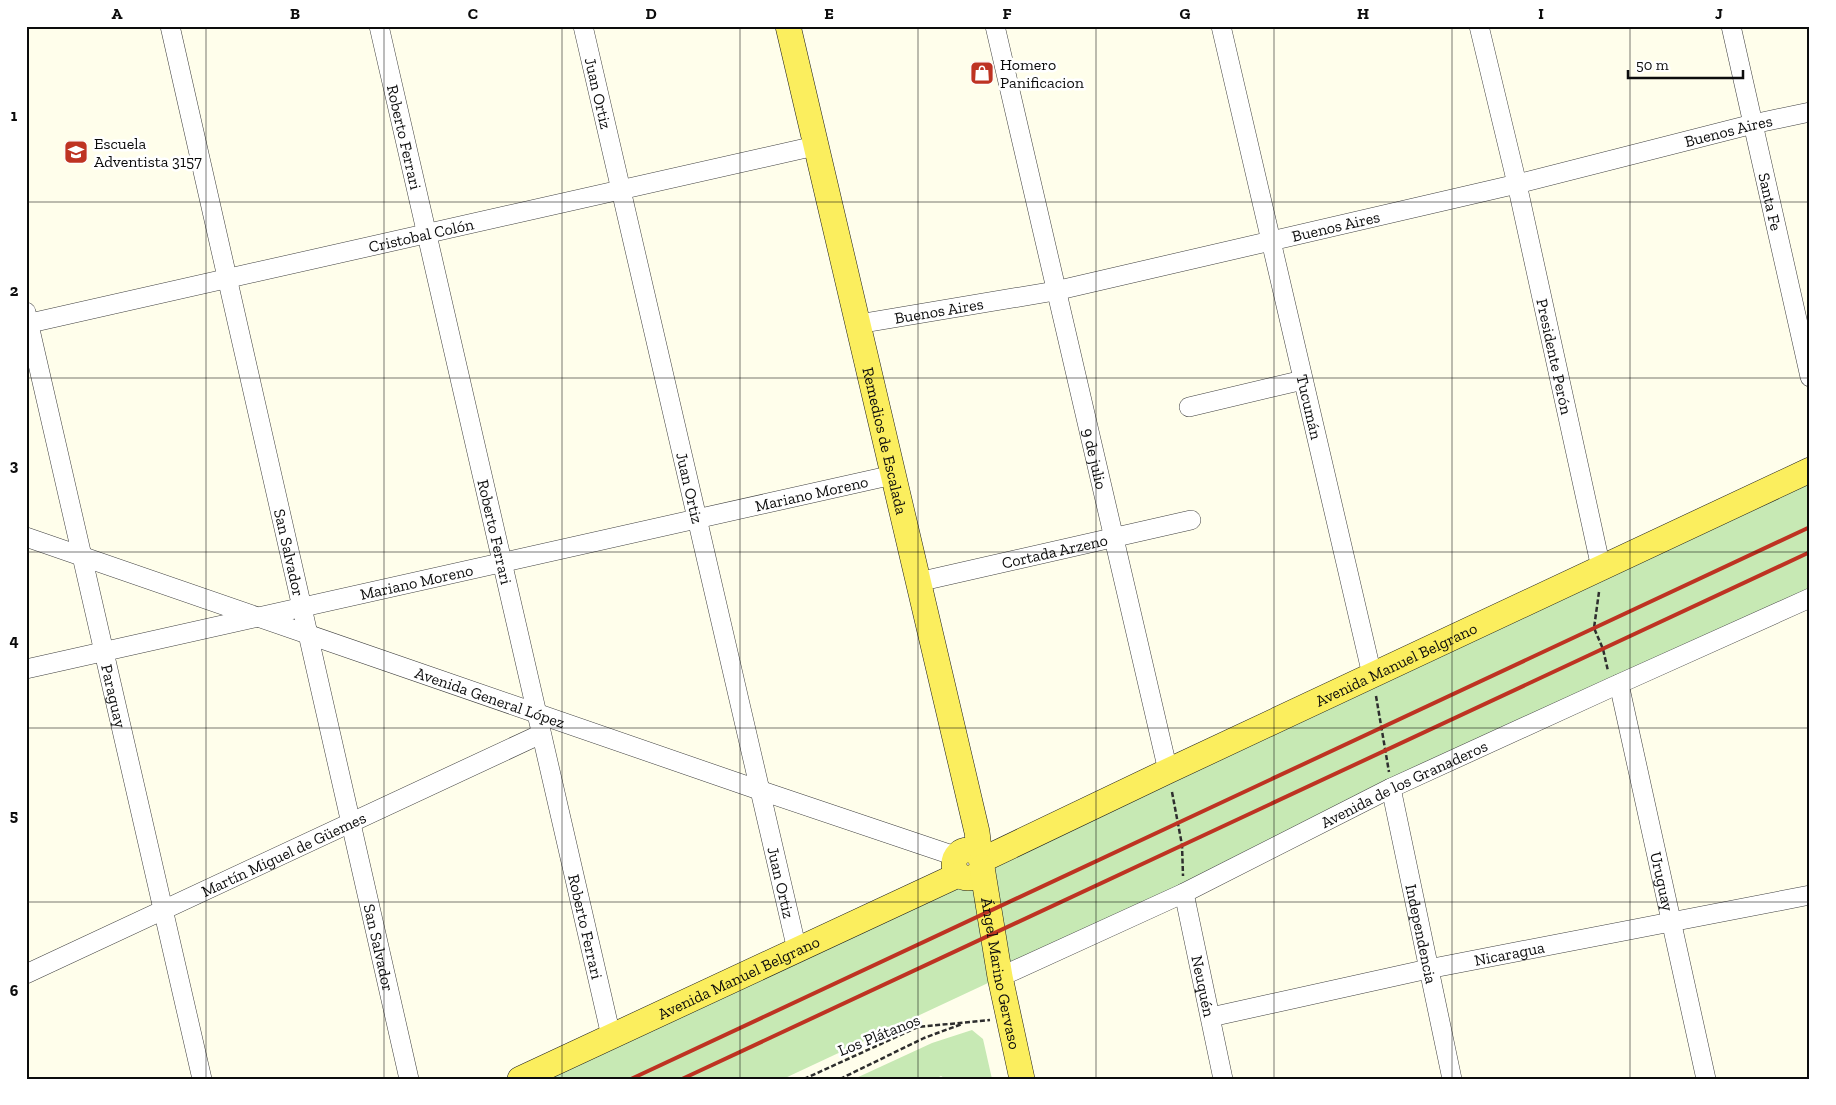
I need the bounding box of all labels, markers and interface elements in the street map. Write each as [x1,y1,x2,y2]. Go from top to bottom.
text: A [112,4,123,23]
text: B [290,4,300,23]
text: C [468,4,478,23]
text: D [645,4,657,23]
text: E [824,4,834,23]
text: F [1002,4,1012,23]
text: G [1180,4,1191,23]
text: H [1357,4,1369,23]
text: I [1538,4,1544,23]
text: J [1715,4,1723,23]
scale bar [1628,48,1744,80]
place label: Homero Panificacion [1000,55,1085,92]
street label: Juan Ortiz [581,56,616,131]
text: 50 m [1636,56,1669,74]
shop icon: Homero Panificacion [969,60,995,86]
street label: Roberto Ferrari [383,83,426,192]
text: 1 [11,106,18,125]
street label: Buenos Aires [1682,111,1774,151]
place label: Escuela Adventista 3157 [94,134,202,171]
school or university icon: Escuela Adventista 3157 [63,139,89,165]
street label: Santa Fe [1755,171,1786,232]
street label: Buenos Aires [1290,207,1382,245]
street label: Cristobal Colón [367,214,476,256]
text: 2 [10,281,19,300]
street label: Buenos Aires [893,294,985,327]
street label: Presidente Perón [1533,297,1577,417]
street label: Remedios de Escalada [859,365,912,517]
street label: Tucumán [1293,373,1327,442]
street label: 9 de julio [1079,426,1112,491]
street label: Juan Ortiz [672,450,707,525]
text: 3 [10,456,19,475]
street label: Mariano Moreno [753,471,870,515]
street label: Roberto Ferrari [474,478,517,587]
street label: San Salvador [270,507,309,598]
street label: Cortada Arzeno [1000,530,1109,572]
street label: Mariano Moreno [358,560,475,604]
street label: Avenida Manuel Belgrano [1312,618,1480,710]
text: 4 [9,631,19,650]
street label: Paraguay [98,662,131,730]
street label: Avenida General López [413,663,568,732]
street label: Avenida de los Granaderos [1317,736,1490,832]
text: 5 [10,806,18,825]
street label: Martín Miguel de Güemes [198,808,369,901]
street label: Juan Ortiz [764,845,799,920]
street label: Uruguay [1647,850,1678,913]
street label: Roberto Ferrari [565,872,607,981]
street label: Independencia [1402,882,1441,986]
street label: Ángel Marino Gervaso [978,896,1025,1051]
street label: San Salvador [360,902,398,993]
street label: Avenida Manuel Belgrano [655,931,822,1023]
street label: Nicaragua [1473,937,1546,969]
street label: Neuquén [1188,954,1219,1019]
text: 6 [10,981,19,1000]
street label: Los Plátanos [835,1010,923,1060]

